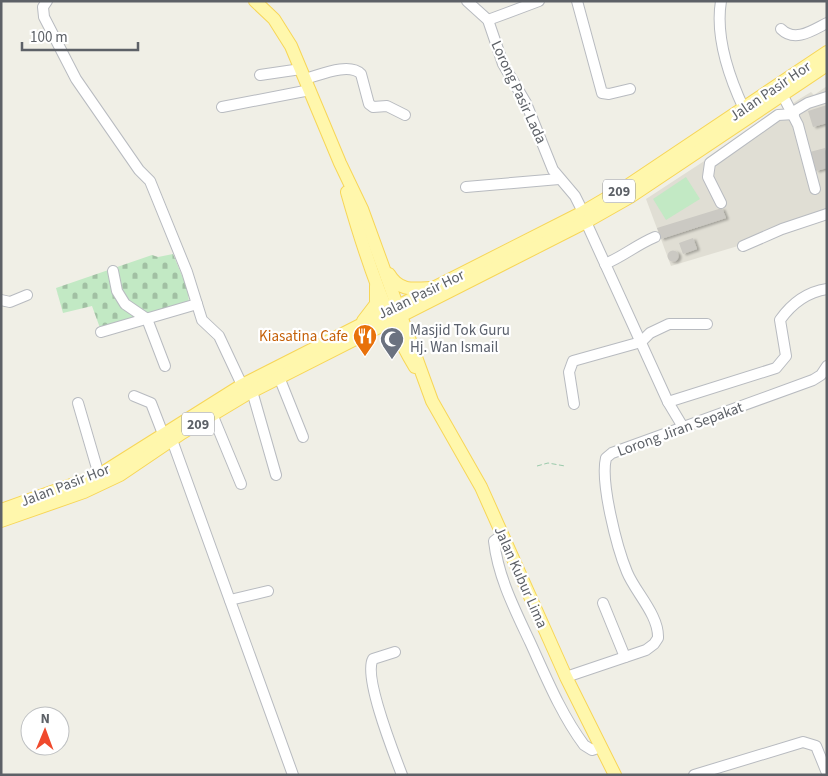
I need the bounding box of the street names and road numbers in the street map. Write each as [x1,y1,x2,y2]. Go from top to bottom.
street label: Lorong Pasir Lada [485,37,552,147]
street label: Jalan Pasir Hor [725,56,816,126]
road number: 209 [603,180,635,202]
street label: Jalan Pasir Hor [374,264,469,325]
street label: Lorong Jiran Sepakat [614,397,746,462]
road number: 209 [182,412,214,436]
street label: Jalan Pasir Hor [18,459,114,512]
street label: Jalan Kubur Lima [489,523,552,632]

